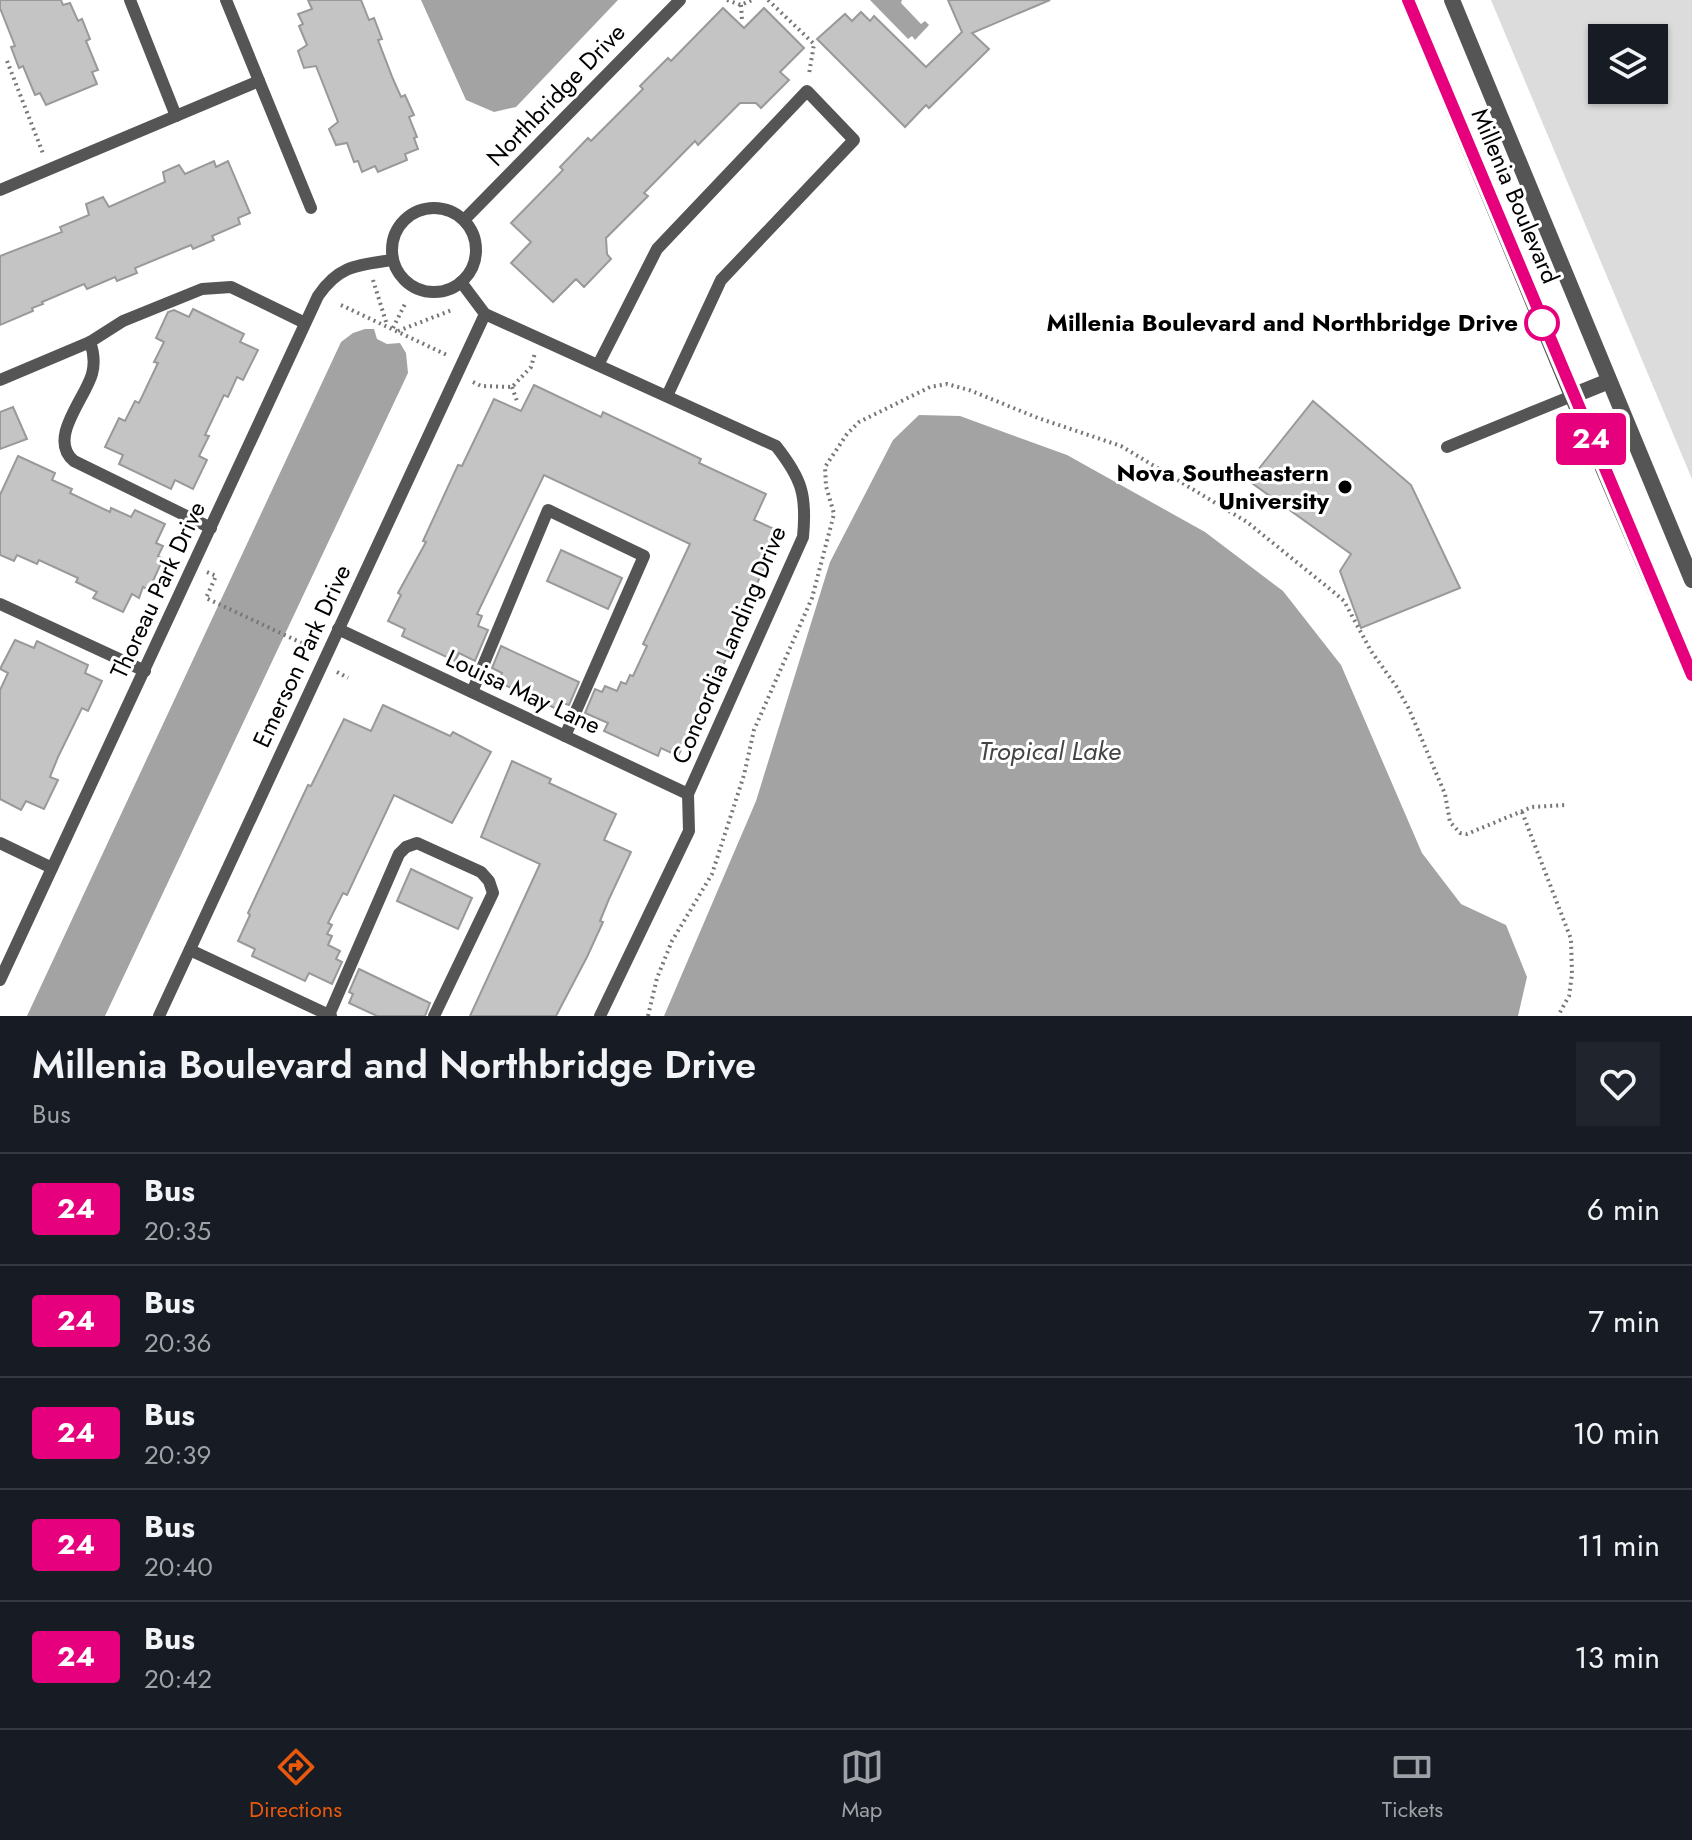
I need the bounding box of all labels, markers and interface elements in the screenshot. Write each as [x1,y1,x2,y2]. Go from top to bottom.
street label: Northbridge Drive [478,15,633,174]
map controls [1588,24,1668,104]
button: layers [1588,24,1668,104]
street label: Millenia Boulevard [1463,103,1568,289]
place label: Millenia Boulevard and Northbridge Drive [1047,305,1518,340]
marker: Millenia Boulevard and Northbridge Drive [1525,306,1559,340]
line badge: 24 [1555,413,1627,465]
text: 24 [1572,418,1610,459]
place label: Nova Southeastern University [1116,455,1329,518]
marker: Nova Southeastern University [1336,478,1354,496]
street label: Thoreau Park Drive [101,495,214,684]
street label: Concordia Landing Drive [663,520,795,769]
street label: Emerson Park Drive [244,558,359,753]
street label: Louisa May Lane [440,640,606,743]
water label: Tropical Lake [979,732,1121,770]
text: Millenia Boulevard and Northbridge Drive [32,1037,756,1092]
button: heart [1576,1042,1660,1126]
text: Bus [32,1095,71,1133]
text: Bus [144,1169,195,1212]
text: 24 [57,1188,95,1229]
text: 6 min [1587,1188,1660,1231]
text: 20:35 [144,1212,211,1250]
text: Bus [144,1281,195,1324]
text: 24 [57,1300,95,1341]
text: 7 min [1588,1300,1660,1343]
text: 20:36 [144,1324,211,1362]
text: Bus [144,1393,195,1436]
text: 24 [57,1412,95,1453]
text: 10 min [1573,1412,1660,1455]
text: 20:39 [144,1436,211,1474]
text: Bus [144,1505,195,1548]
text: 24 [57,1524,95,1565]
text: 11 min [1577,1524,1660,1567]
text: 20:40 [144,1548,213,1586]
text: Bus [144,1617,195,1660]
text: 24 [57,1636,95,1677]
text: 13 min [1574,1636,1660,1679]
text: 20:42 [144,1660,212,1698]
tab: Directions [249,1745,342,1825]
tab: Map [840,1745,884,1825]
tab: Tickets [1382,1745,1443,1825]

